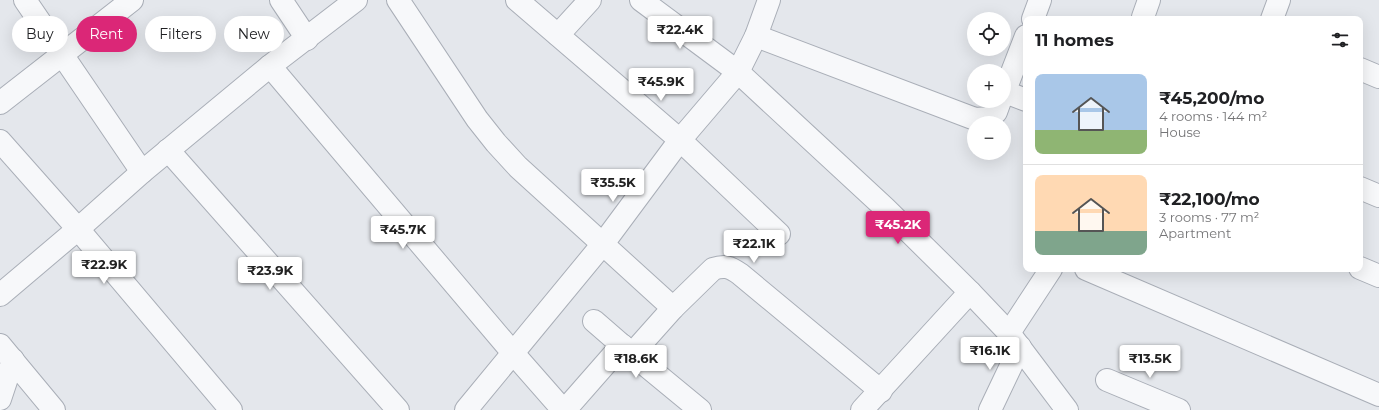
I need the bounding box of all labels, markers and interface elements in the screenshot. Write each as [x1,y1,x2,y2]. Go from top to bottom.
map controls [967,12,1011,160]
button: locate [967,12,1011,56]
chip: Buy [12,16,68,52]
chip: Rent [76,16,137,52]
chip: Filters [145,16,216,52]
chip: New [224,16,284,52]
pin: ₹22.4K [647,16,713,50]
text: ₹22.4K [657,21,703,37]
icon: filters [1329,29,1351,51]
text: 11 homes [1035,30,1114,50]
button: + [967,64,1011,108]
pin: ₹45.9K [628,68,694,102]
text: ₹45.9K [638,73,684,89]
text: ₹45,200/mo [1159,88,1264,108]
icon: home [1067,90,1115,138]
text: 4 rooms · 144 m² [1159,108,1267,124]
button: − [967,116,1011,160]
text: House [1159,124,1201,140]
pin: ₹35.5K [580,169,646,203]
text: ₹35.5K [590,174,636,190]
text: ₹22,100/mo [1159,189,1260,209]
icon: home [1067,191,1115,239]
text: 3 rooms · 77 m² [1159,209,1259,225]
pin: ₹45.2K [865,211,931,245]
pin: ₹45.7K [370,216,436,250]
text: ₹45.2K [875,216,921,232]
text: ₹45.7K [380,221,426,237]
text: Apartment [1159,225,1231,241]
pin: ₹22.1K [721,230,787,264]
text: ₹22.1K [733,235,775,251]
pin: ₹22.9K [71,251,137,285]
text: ₹22.9K [81,256,127,272]
pin: ₹23.9K [237,257,303,291]
text: ₹23.9K [247,262,293,278]
pin: ₹16.1K [957,337,1023,371]
text: ₹16.1K [970,342,1010,358]
pin: ₹18.6K [603,345,669,379]
pin: ₹13.5K [1117,345,1183,379]
text: ₹18.6K [614,350,658,366]
text: ₹13.5K [1128,350,1172,366]

